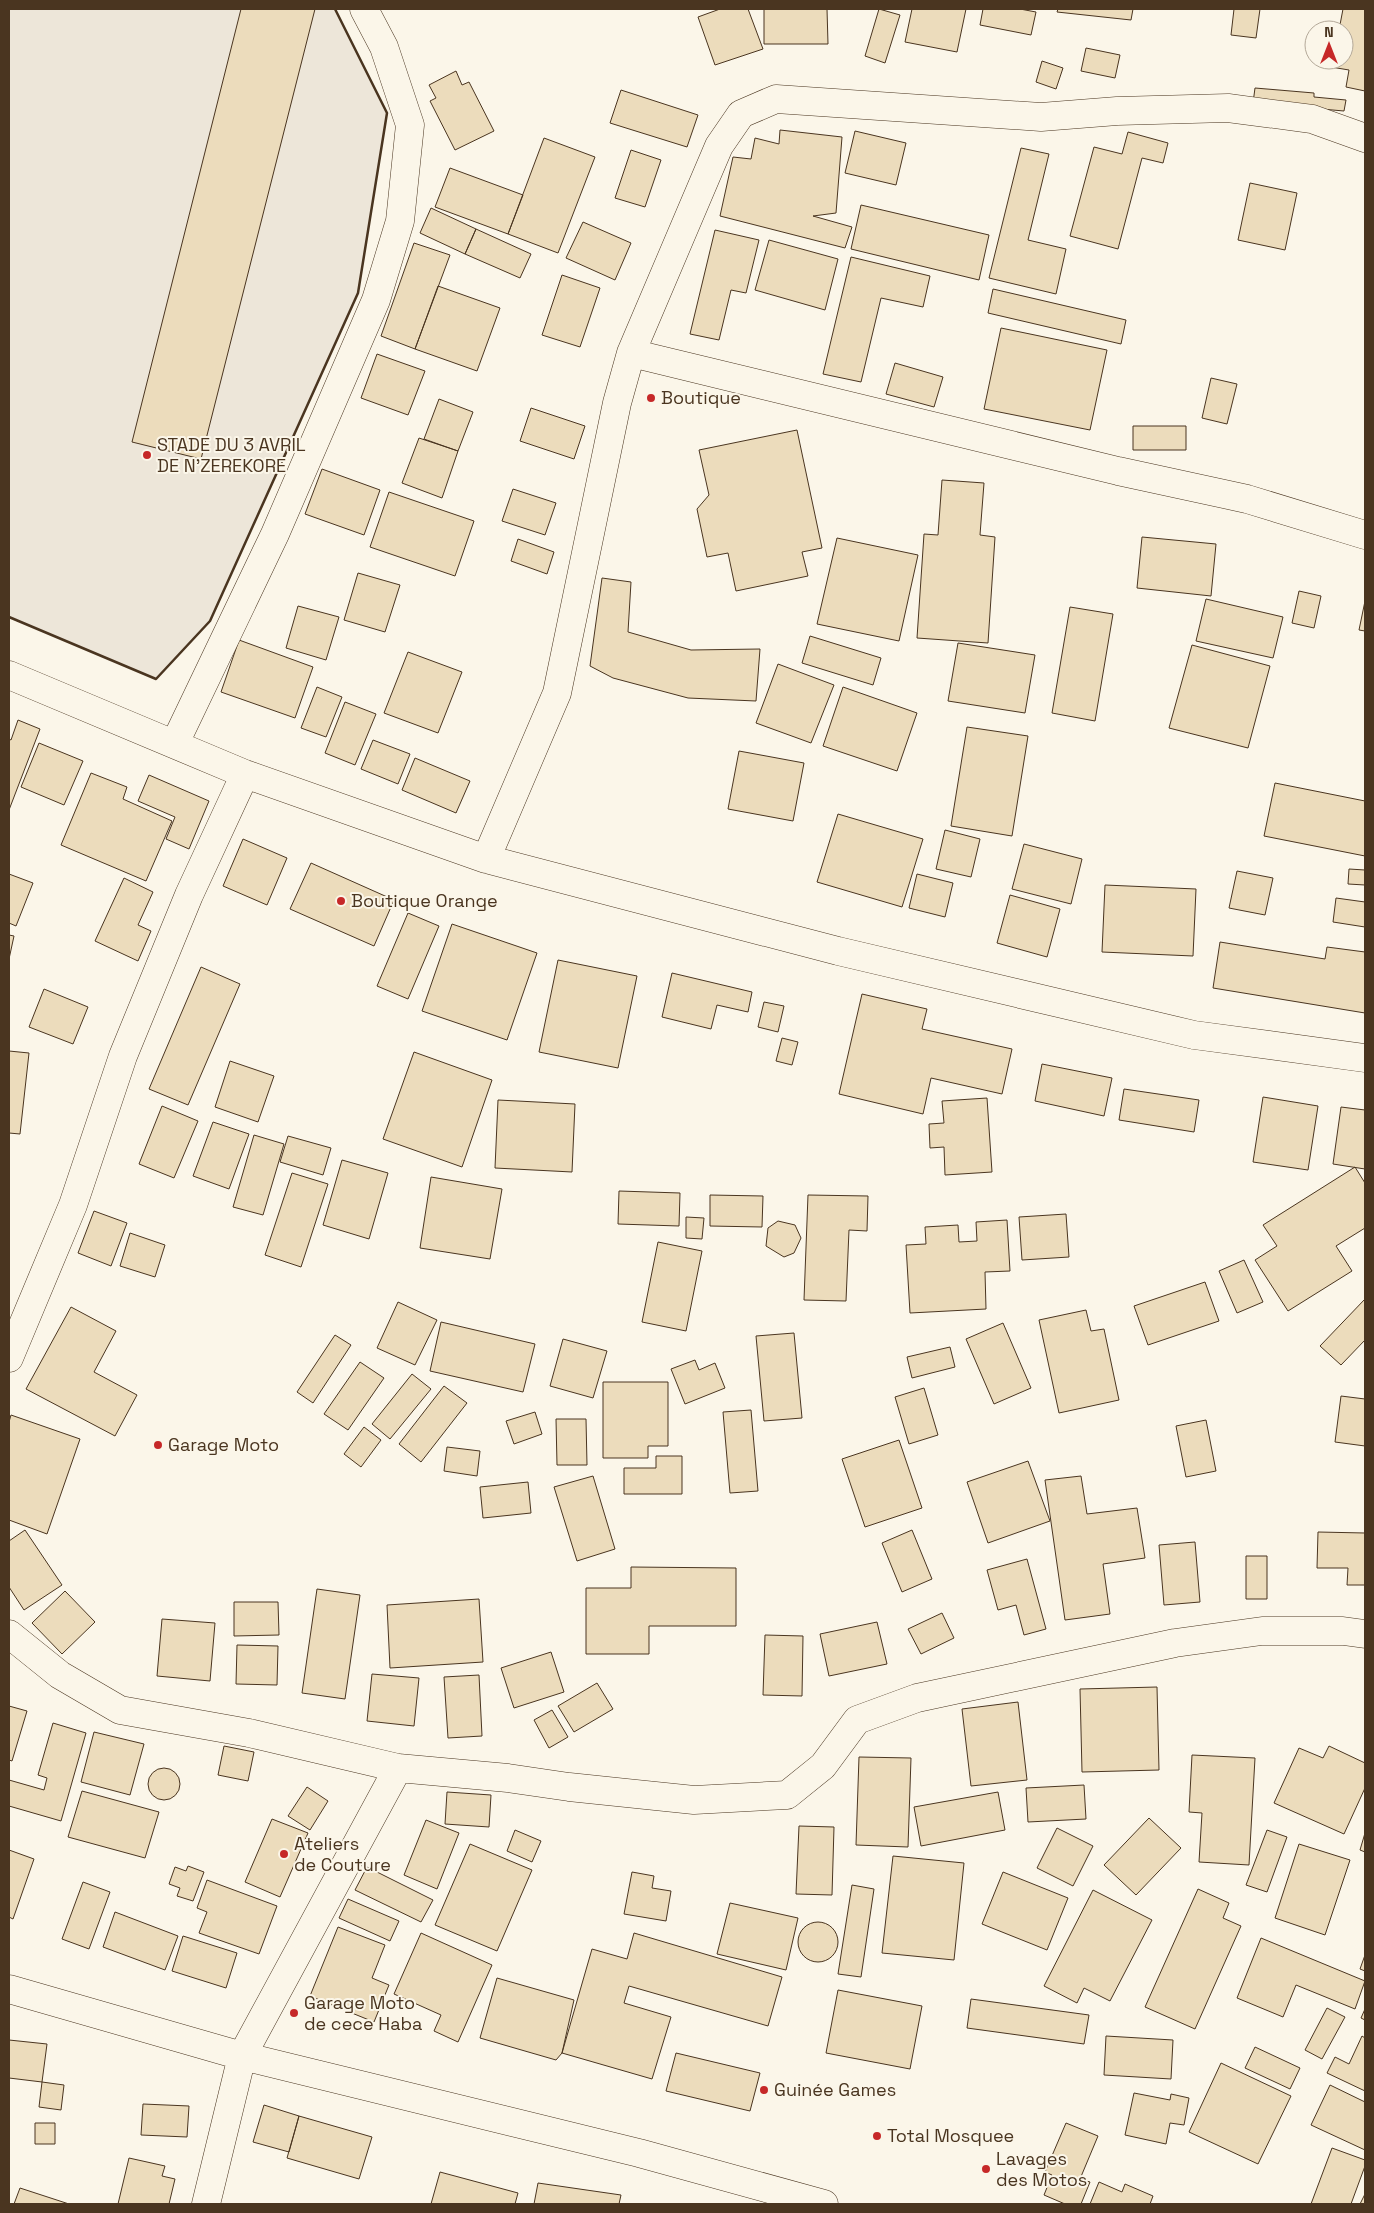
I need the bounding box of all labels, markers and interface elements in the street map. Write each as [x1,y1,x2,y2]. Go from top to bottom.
north arrow [1304,20,1354,70]
text: N [1324,23,1334,41]
place label: Boutique [661,386,741,409]
marker: Boutique [645,392,657,404]
place label: STADE DU 3 AVRIL DE N'ZEREKORE [157,433,306,477]
marker: STADE DU 3 AVRIL DE N'ZEREKORE [141,449,153,461]
place label: Boutique Orange [351,889,498,912]
marker: Boutique Orange [335,895,347,907]
place label: Garage Moto [168,1433,279,1456]
marker: Garage Moto [152,1439,164,1451]
place label: Ateliers de Couture [294,1832,391,1876]
marker: Ateliers de Couture [278,1848,290,1860]
place label: Garage Moto de cece Haba [304,1991,422,2035]
marker: Garage Moto de cece Haba [288,2007,300,2019]
place label: Guinée Games [774,2078,896,2101]
marker: Guinée Games [758,2084,770,2096]
place label: Total Mosquee [887,2124,1014,2147]
marker: Total Mosquee [871,2130,883,2142]
place label: Lavages des Motos [996,2147,1087,2191]
marker: Lavages des Motos [980,2163,992,2175]

